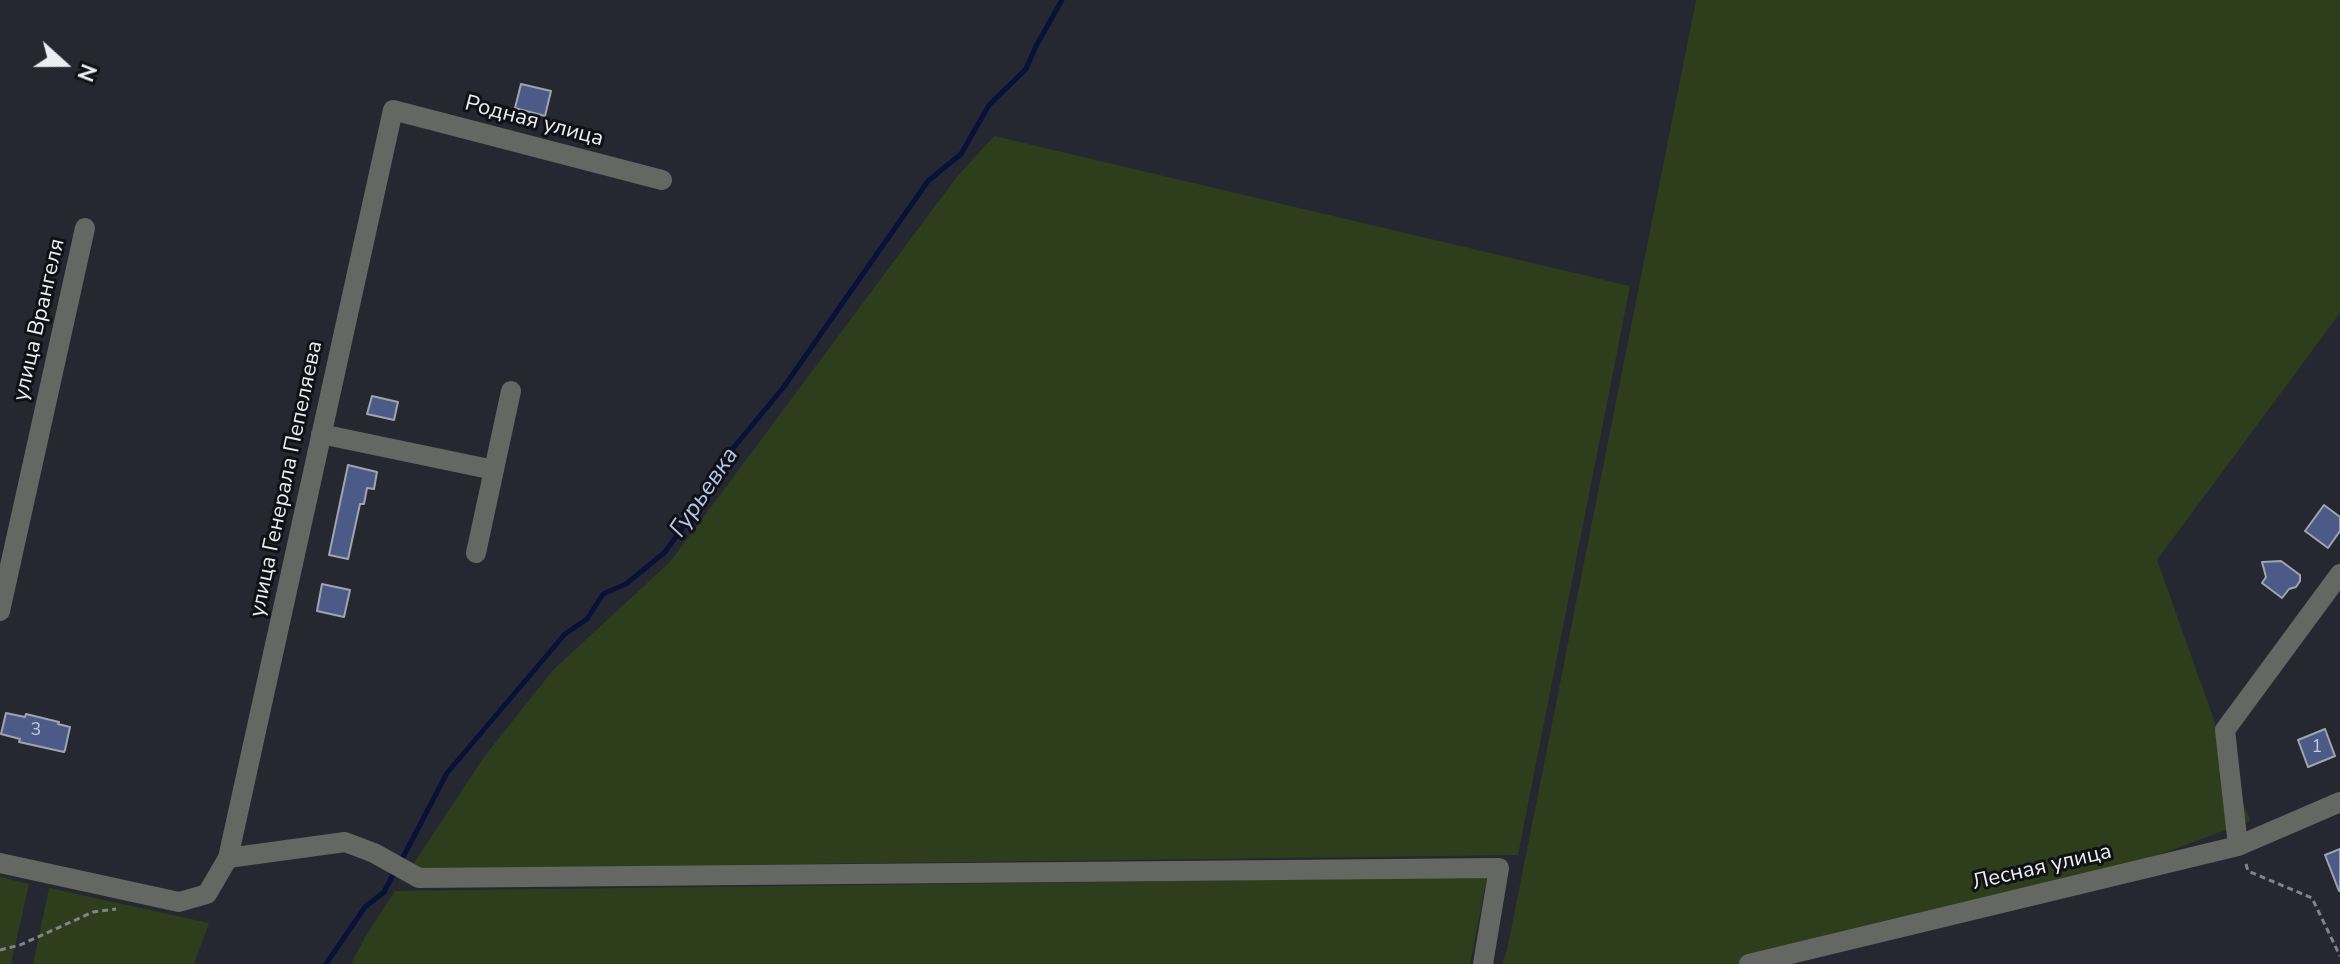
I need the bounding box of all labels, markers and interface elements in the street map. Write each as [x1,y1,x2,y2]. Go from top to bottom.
north arrow [24,24,104,104]
text: N [69,60,103,86]
street label: Родная улица [462,91,606,153]
street label: улица Врангеля [9,236,71,404]
street label: улица Генерала Пепеляева [245,338,329,620]
water label: Гурьевка [664,443,746,543]
house number: 3 [31,720,41,742]
house number: 1 [2312,737,2322,759]
street label: Лесная улица [1970,839,2114,897]

